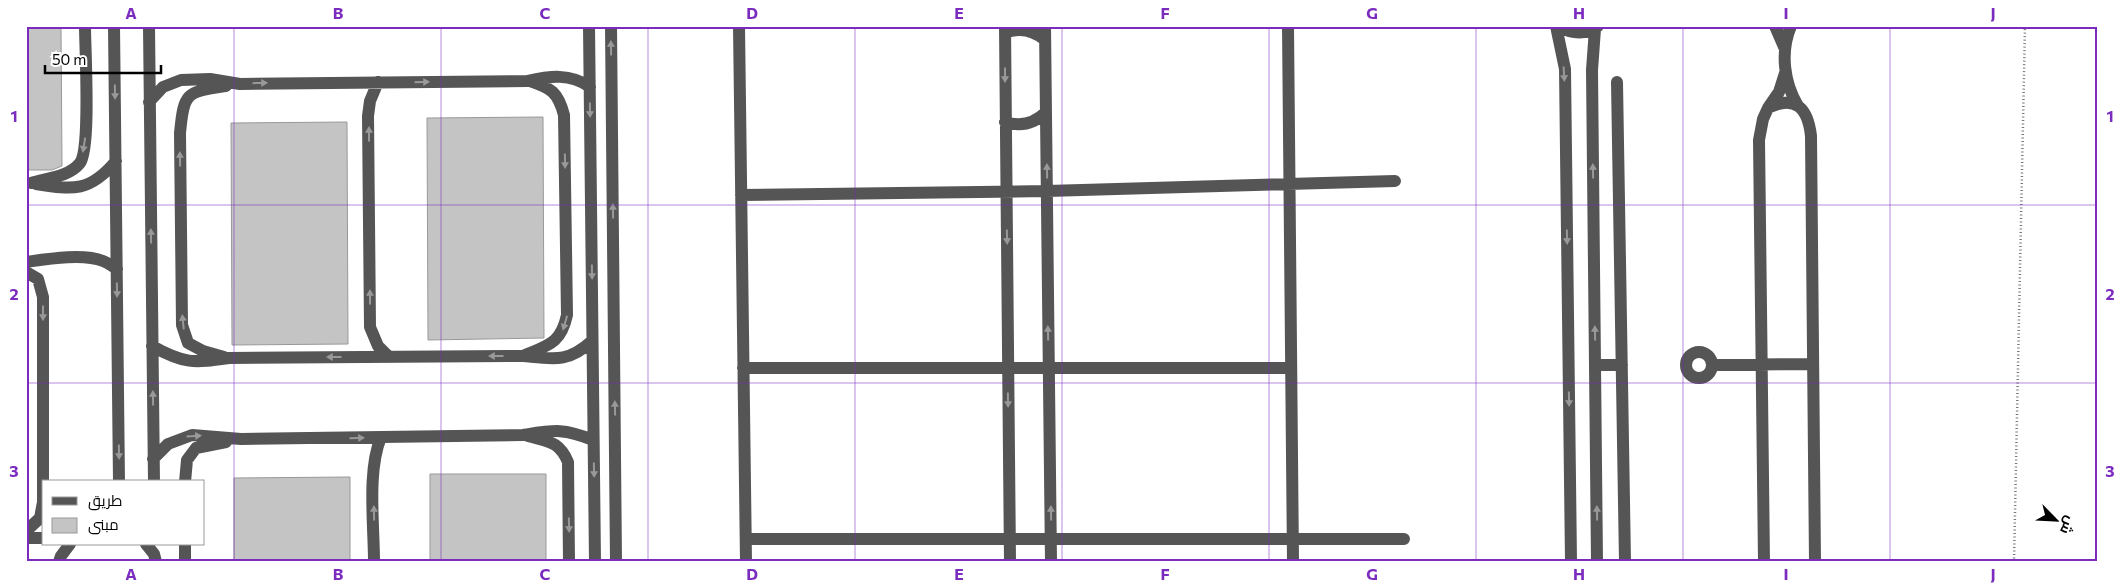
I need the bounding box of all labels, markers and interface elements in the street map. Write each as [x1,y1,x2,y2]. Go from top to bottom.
text: A [125,3,137,22]
text: B [333,3,344,22]
text: C [540,3,551,22]
text: D [746,3,758,22]
text: E [954,3,964,22]
text: F [1160,3,1170,22]
text: G [1366,3,1378,22]
text: H [1573,3,1585,22]
text: I [1783,3,1789,22]
text: J [1990,3,1996,22]
one-way arrow [607,40,615,56]
scale bar [45,42,161,74]
text: 50 m [52,50,86,68]
one-way arrow [1561,66,1569,82]
one-way arrow [1001,67,1009,83]
one-way arrow [414,78,430,86]
one-way arrow [252,79,268,87]
one-way arrow [111,85,119,101]
one-way arrow [586,102,594,118]
text: 1 [10,106,18,125]
text: 1 [2106,106,2114,125]
one-way arrow [364,126,372,142]
one-way arrow [80,137,88,153]
one-way arrow [176,151,184,167]
one-way arrow [561,154,569,170]
one-way arrow [1043,162,1051,178]
one-way arrow [1589,162,1597,178]
one-way arrow [609,202,617,218]
one-way arrow [147,227,155,243]
one-way arrow [1563,229,1571,245]
one-way arrow [1003,230,1011,246]
one-way arrow [588,265,596,281]
one-way arrow [113,282,121,298]
text: 2 [9,284,19,303]
text: 2 [2105,284,2115,303]
one-way arrow [366,289,374,305]
one-way arrow [39,305,47,321]
one-way arrow [178,313,186,329]
one-way arrow [560,316,568,331]
one-way arrow [1044,325,1052,341]
one-way arrow [1591,325,1599,341]
one-way arrow [488,352,504,360]
one-way arrow [326,353,342,361]
one-way arrow [149,390,157,406]
one-way arrow [1565,391,1573,407]
one-way arrow [1004,392,1012,408]
one-way arrow [610,400,618,416]
one-way arrow [187,432,203,440]
one-way arrow [349,433,365,441]
one-way arrow [115,445,123,461]
text: 3 [9,461,19,480]
text: 3 [2105,461,2115,480]
one-way arrow [590,462,598,478]
legend [42,480,205,546]
text: طريق [88,491,122,511]
north arrow [2032,496,2082,546]
one-way arrow [370,505,378,521]
one-way arrow [1047,505,1055,521]
one-way arrow [1593,505,1601,521]
text: ش [2056,513,2080,537]
text: مبنى [88,515,119,535]
one-way arrow [565,517,573,533]
text: A [125,564,137,583]
text: B [333,564,344,583]
text: C [540,564,551,583]
text: D [746,564,758,583]
text: E [954,564,964,583]
text: F [1160,564,1170,583]
text: G [1366,564,1378,583]
text: H [1573,564,1585,583]
text: I [1783,564,1789,583]
text: J [1990,564,1996,583]

